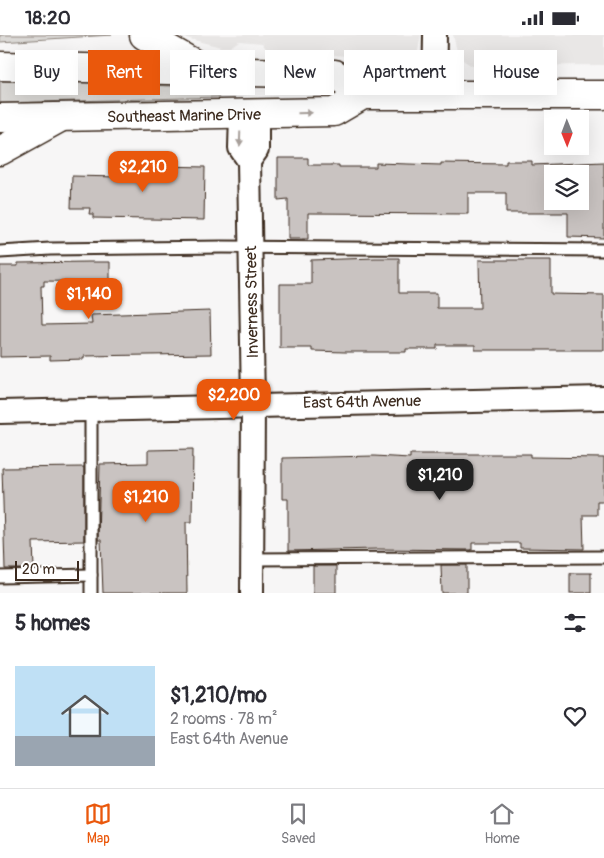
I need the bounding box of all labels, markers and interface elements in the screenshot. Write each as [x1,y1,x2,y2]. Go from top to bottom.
text: 18:20 [25,6,71,30]
chip: Buy [15,50,78,95]
chip: Rent [88,50,160,95]
chip: Filters [170,50,255,95]
chip: New [265,50,334,95]
chip: Apartment [344,50,464,95]
chip: House [474,50,557,95]
street label: Southeast Marine Drive [107,105,261,127]
one-way arrow [298,109,314,117]
north arrow [544,110,589,155]
map controls [544,110,589,210]
one-way arrow [236,131,244,147]
pin: $2,210 [102,151,184,193]
text: $2,210 [119,157,167,177]
button: layers [544,165,589,210]
street label: Inverness Street [241,245,263,358]
pin: $1,140 [48,277,130,320]
text: $1,140 [66,284,112,304]
pin: $2,200 [193,379,275,421]
text: $2,200 [208,385,260,405]
street label: East 64th Avenue [303,391,421,413]
pin: $1,210 [399,459,481,501]
text: $1,210 [417,465,463,485]
pin: $1,210 [105,481,187,523]
text: $1,210 [123,487,169,507]
scale bar [15,558,79,581]
text: 20 m [22,561,55,578]
icon: filters [561,609,589,637]
text: 5 homes [15,610,90,637]
text: $1,210/mo [170,682,267,709]
icon: home [55,686,115,746]
icon: heart [561,702,589,730]
text: 2 rooms · 78 m² [170,709,277,729]
text: East 64th Avenue [170,729,288,749]
tab: Map [84,800,112,847]
tab: Saved [281,800,316,847]
tab: Home [484,800,520,847]

